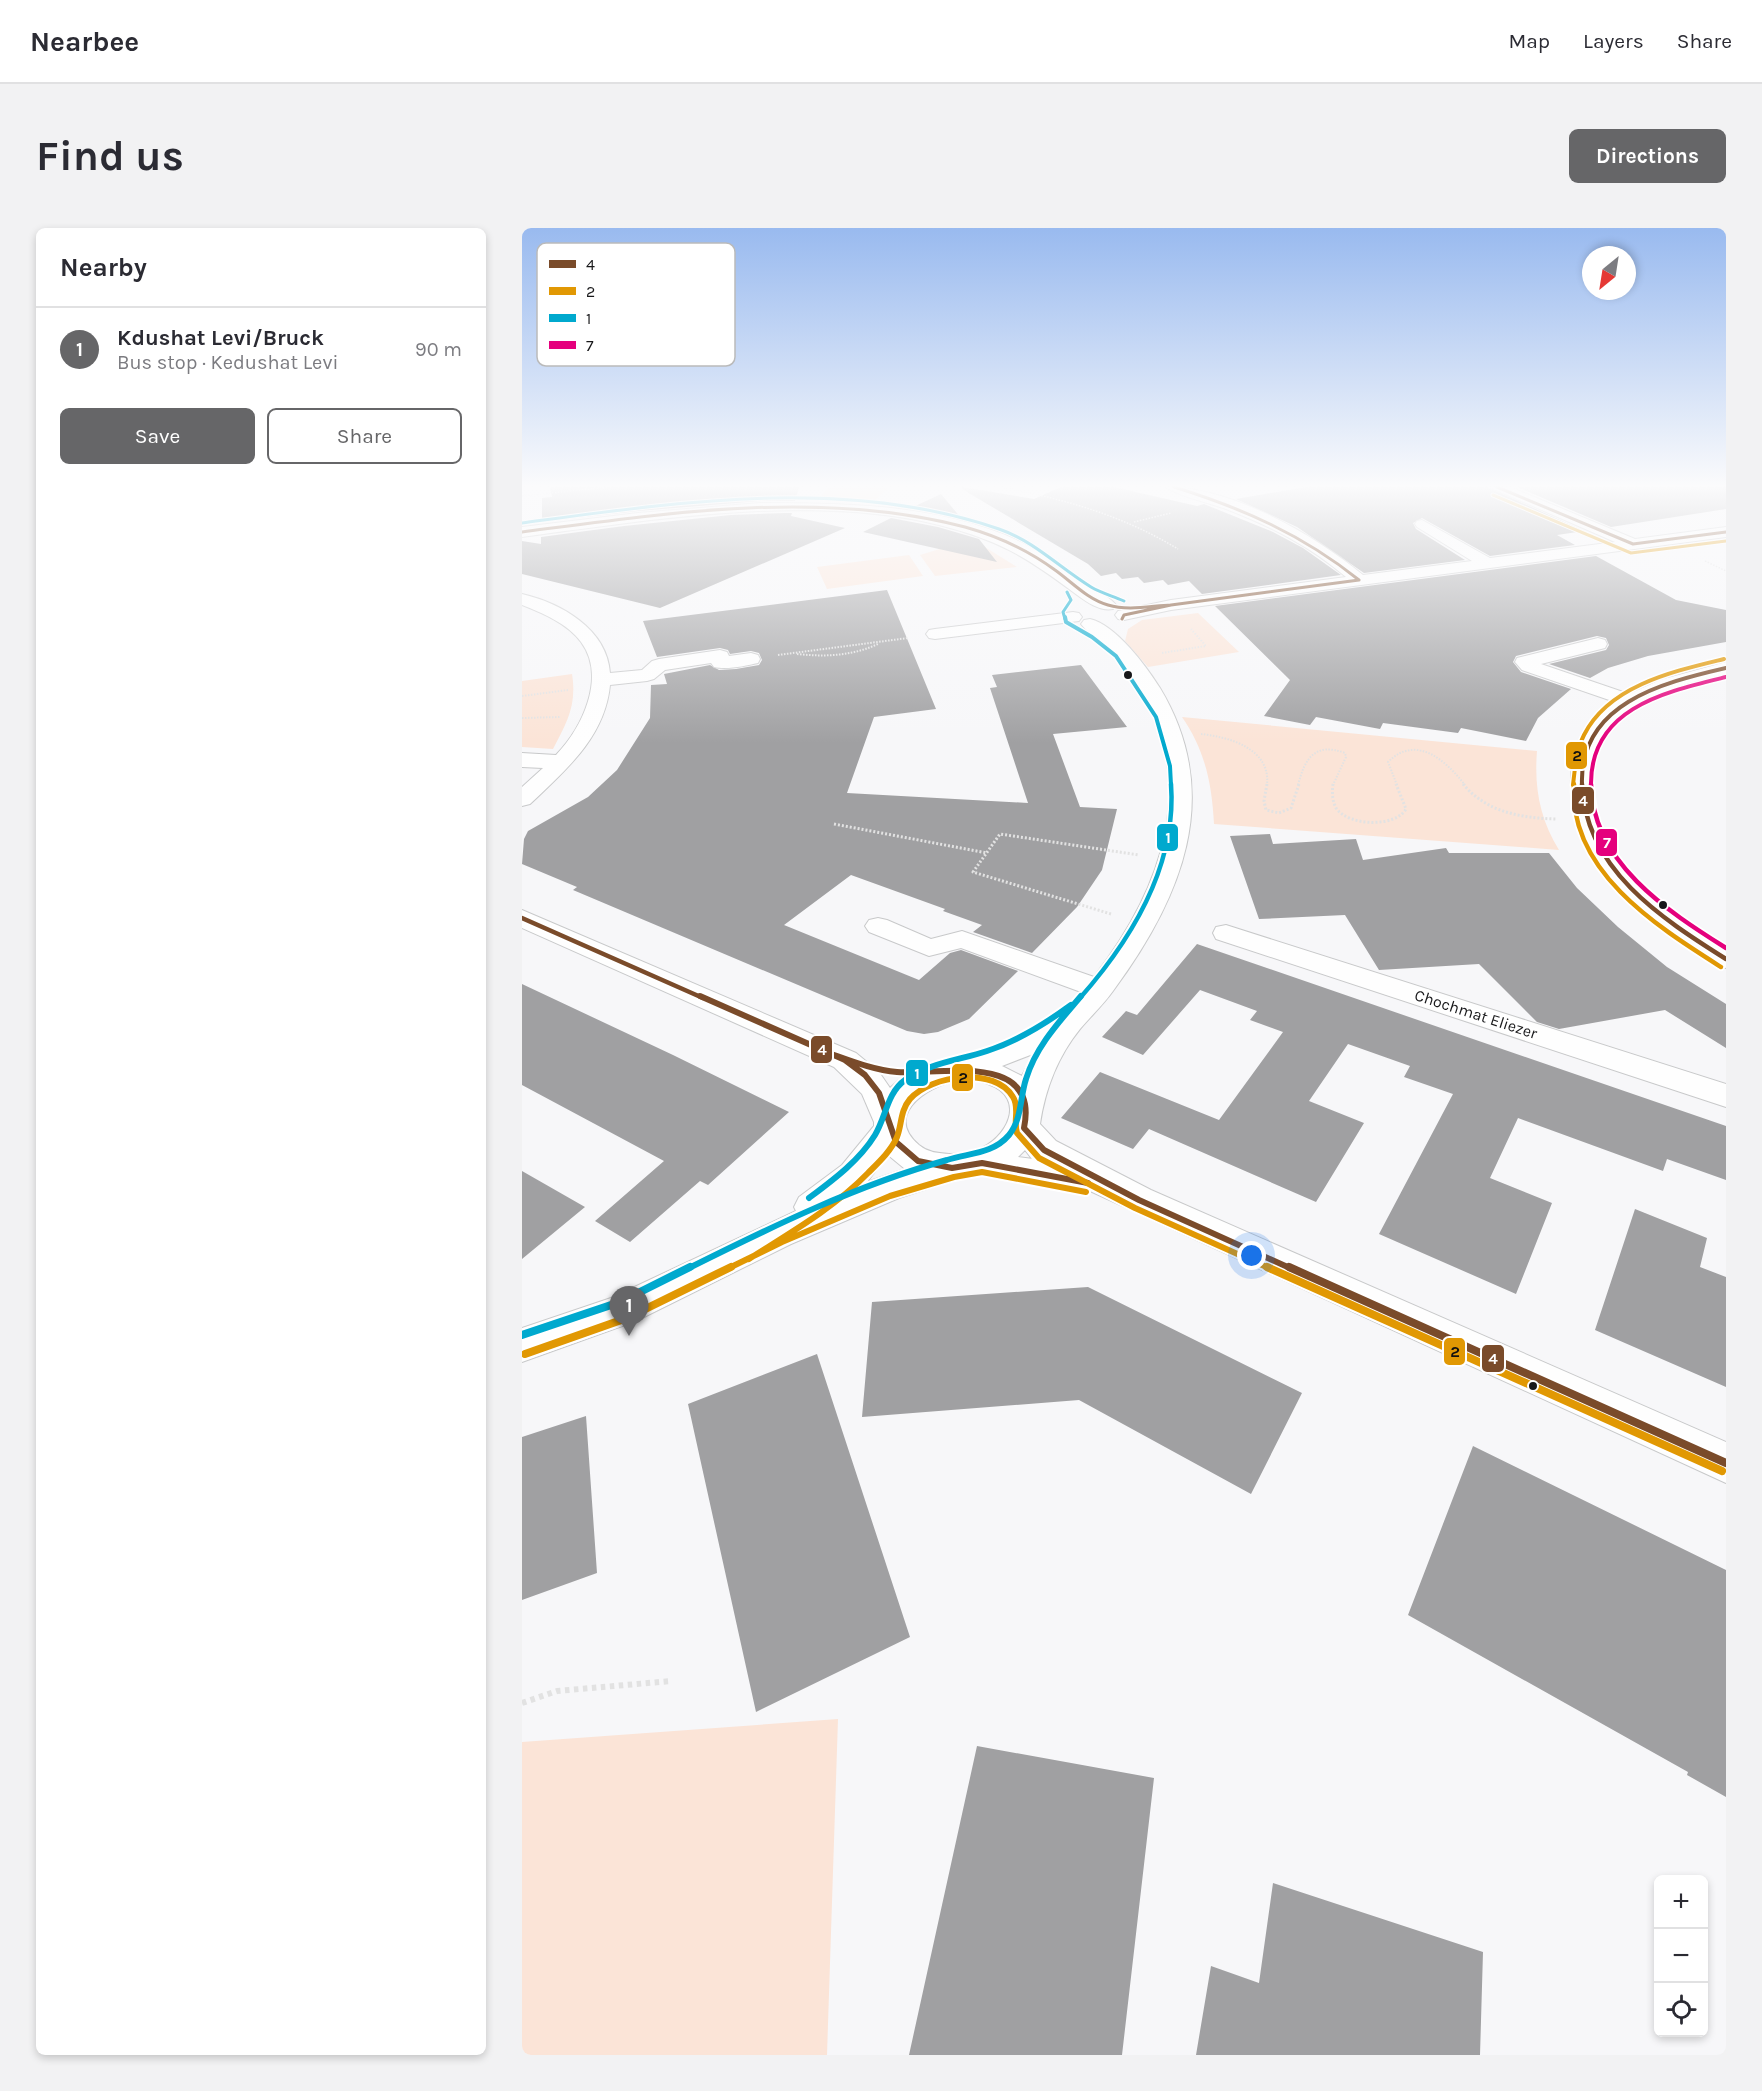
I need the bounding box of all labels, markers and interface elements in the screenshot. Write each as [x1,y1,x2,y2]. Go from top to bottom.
text: Nearbee [30,25,139,58]
text: Map [1508,29,1550,53]
text: Layers [1583,29,1644,53]
text: Share [1677,29,1732,53]
button: Directions [1569,129,1726,183]
text: Find us [36,131,184,181]
legend [537,243,735,366]
north arrow [1582,246,1636,300]
text: Nearby [60,252,147,283]
text: 4 [586,255,595,274]
text: 2 [586,282,595,301]
text: 1 [586,309,591,328]
text: Kdushat Levi/Bruck [117,325,324,351]
text: 7 [586,336,594,355]
text: 1 [76,338,83,361]
text: 90 m [415,338,462,361]
text: Bus stop · Kedushat Levi [117,351,338,374]
button: Save [60,408,255,464]
button: Share [267,408,462,464]
unlabelled marker [1122,669,1134,681]
line badge: 2 [1565,741,1588,770]
text: 2 [1572,746,1582,765]
line badge: 4 [1571,786,1595,815]
text: 4 [1578,791,1588,810]
line badge: 1 [1156,823,1179,852]
text: 1 [1165,828,1171,847]
line badge: 7 [1595,828,1618,857]
text: 7 [1603,833,1611,852]
unlabelled marker [1657,899,1669,911]
street label: Chochmat Eliezer [1412,985,1540,1043]
line badge: 4 [810,1035,833,1064]
text: 4 [817,1040,827,1059]
line badge: 1 [905,1059,929,1087]
line badge: 2 [951,1063,974,1092]
text: 1 [914,1064,920,1083]
text: 2 [958,1068,968,1087]
your location [1237,1241,1266,1270]
pin: 1 [610,1286,648,1336]
line badge: 2 [1443,1337,1466,1366]
text: 2 [1450,1342,1460,1361]
line badge: 4 [1481,1344,1505,1373]
text: 4 [1488,1349,1498,1368]
unlabelled marker [1527,1380,1539,1392]
map controls [1654,1875,1708,2037]
button: + [1654,1875,1708,1929]
button: − [1654,1929,1708,1983]
button: locate [1654,1983,1708,2037]

